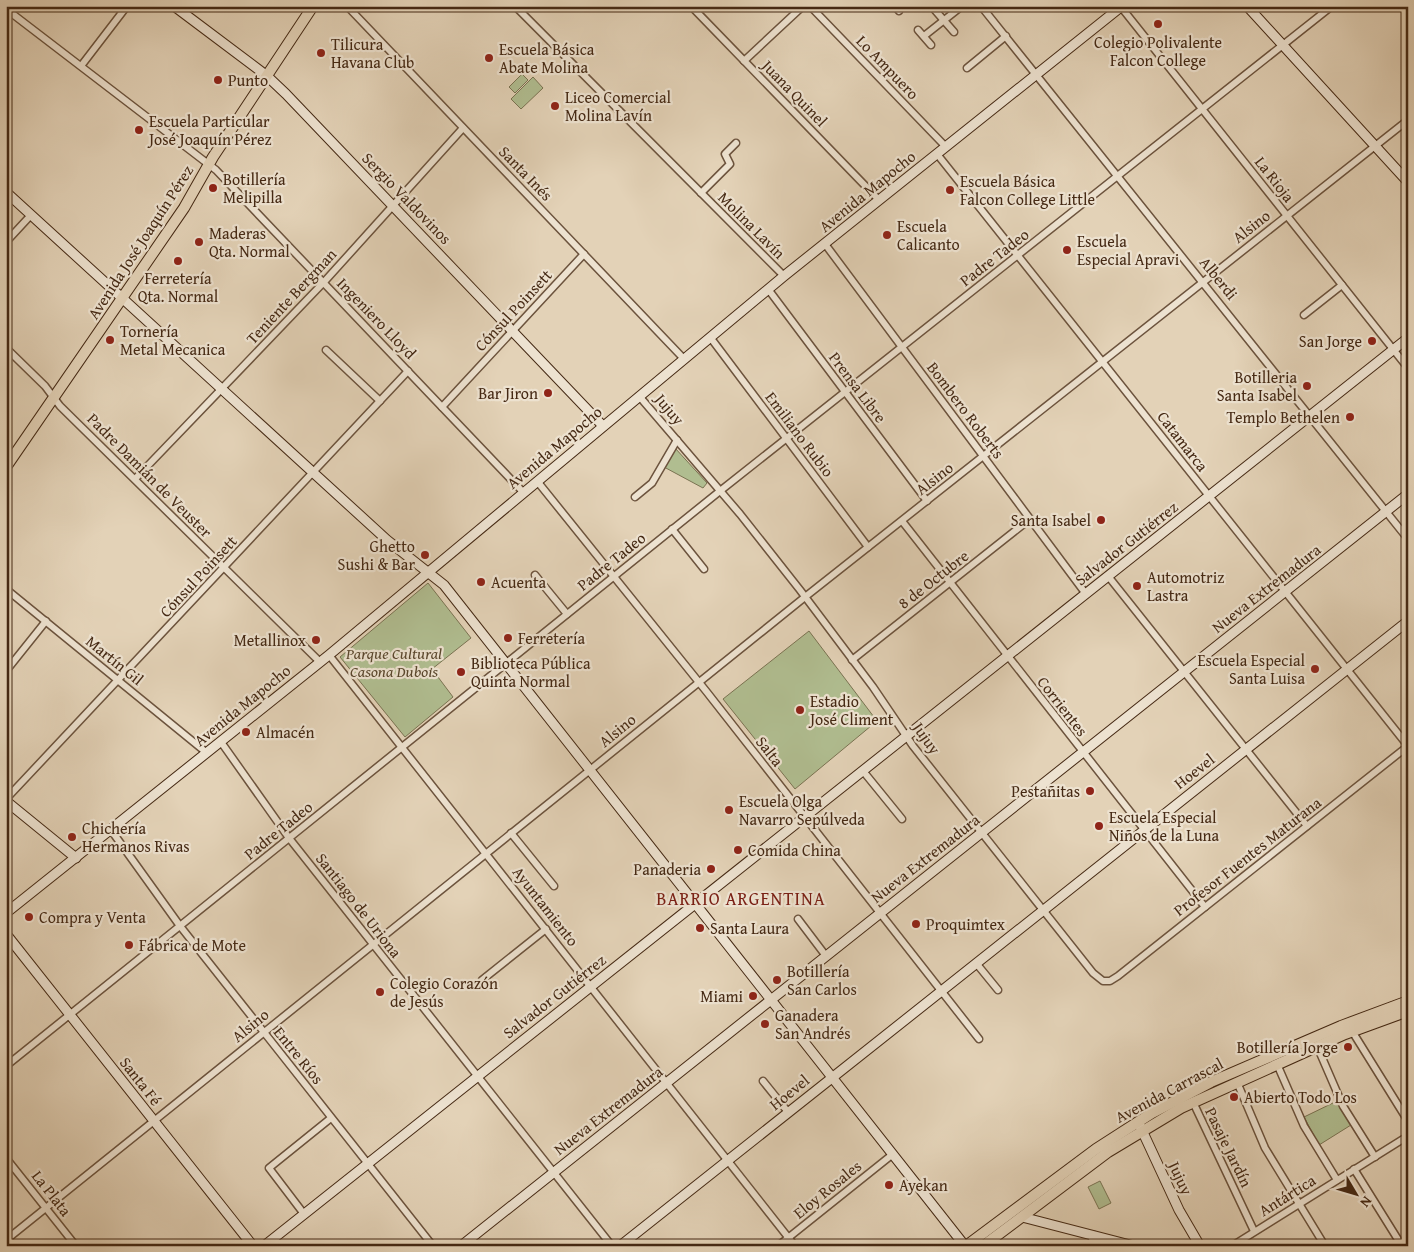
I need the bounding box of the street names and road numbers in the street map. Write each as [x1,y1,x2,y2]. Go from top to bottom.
street label: Lo Ampuero [851,29,925,105]
street label: Juana Quinel [755,53,834,132]
street label: Santa Inés [493,140,559,206]
street label: Avenida Mapocho [813,144,921,238]
street label: Sergio Valdovinos [357,147,457,249]
street label: La Rioja [1249,151,1301,207]
street label: Avenida José Joaquín Pérez [81,160,199,324]
street label: Molina Lavín [713,186,791,264]
street label: Alsino [1227,204,1275,248]
street label: Padre Tadeo [954,222,1034,292]
street label: Teniente Bergman [240,243,342,349]
street label: Alberdi [1194,251,1244,305]
street label: Cónsul Poinsett [469,263,558,356]
street label: Ingeniero Lloyd [332,272,423,365]
street label: Prensa Libre [823,347,893,427]
street label: Bombero Roberts [922,357,1010,463]
street label: Jujuy [648,386,690,430]
street label: Emiliano Rubio [760,386,840,482]
street label: Avenida Mapocho [501,400,607,494]
street label: Catamarca [1152,406,1215,477]
street label: Padre Damián de Veuster [82,407,218,543]
street label: Alsino [910,456,958,500]
street label: Salvador Gutiérrez [1069,495,1183,591]
street label: Padre Tadeo [572,526,650,596]
street label: Cónsul Poinsett [154,529,243,622]
street label: Nueva Extremadura [1206,537,1326,638]
street label: 8 de Octubre [892,544,974,614]
street label: Martín Gil [81,629,149,691]
street label: Avenida Mapocho [188,658,296,752]
street label: Corrientes [1032,671,1094,741]
street label: Alsino [593,707,641,753]
street label: Jujuy [906,715,947,759]
street label: Salta [750,731,790,772]
street label: Hoevel [1169,747,1220,795]
street label: Profesor Fuentes Maturana [1168,790,1326,921]
street label: Padre Tadeo [239,795,317,865]
street label: Nueva Extremadura [865,807,985,908]
street label: Santiago de Uriona [310,847,408,963]
street label: Ayuntamiento [507,861,585,951]
street label: Salvador Gutiérrez [497,948,611,1044]
street label: Alsino [226,1002,274,1048]
street label: Entre Ríos [268,1021,330,1089]
street label: Santa Fé [114,1051,168,1111]
street label: Avenida Carrascal [1111,1051,1228,1129]
street label: Nueva Extremadura [548,1059,668,1160]
street label: Hoevel [764,1068,815,1116]
street label: Pasaje Jardín [1199,1103,1259,1191]
street label: Eloy Rosales [788,1154,866,1224]
street label: Jujuy [1162,1155,1199,1199]
street label: La Plata [26,1165,78,1222]
street label: Antártica [1254,1168,1321,1222]

